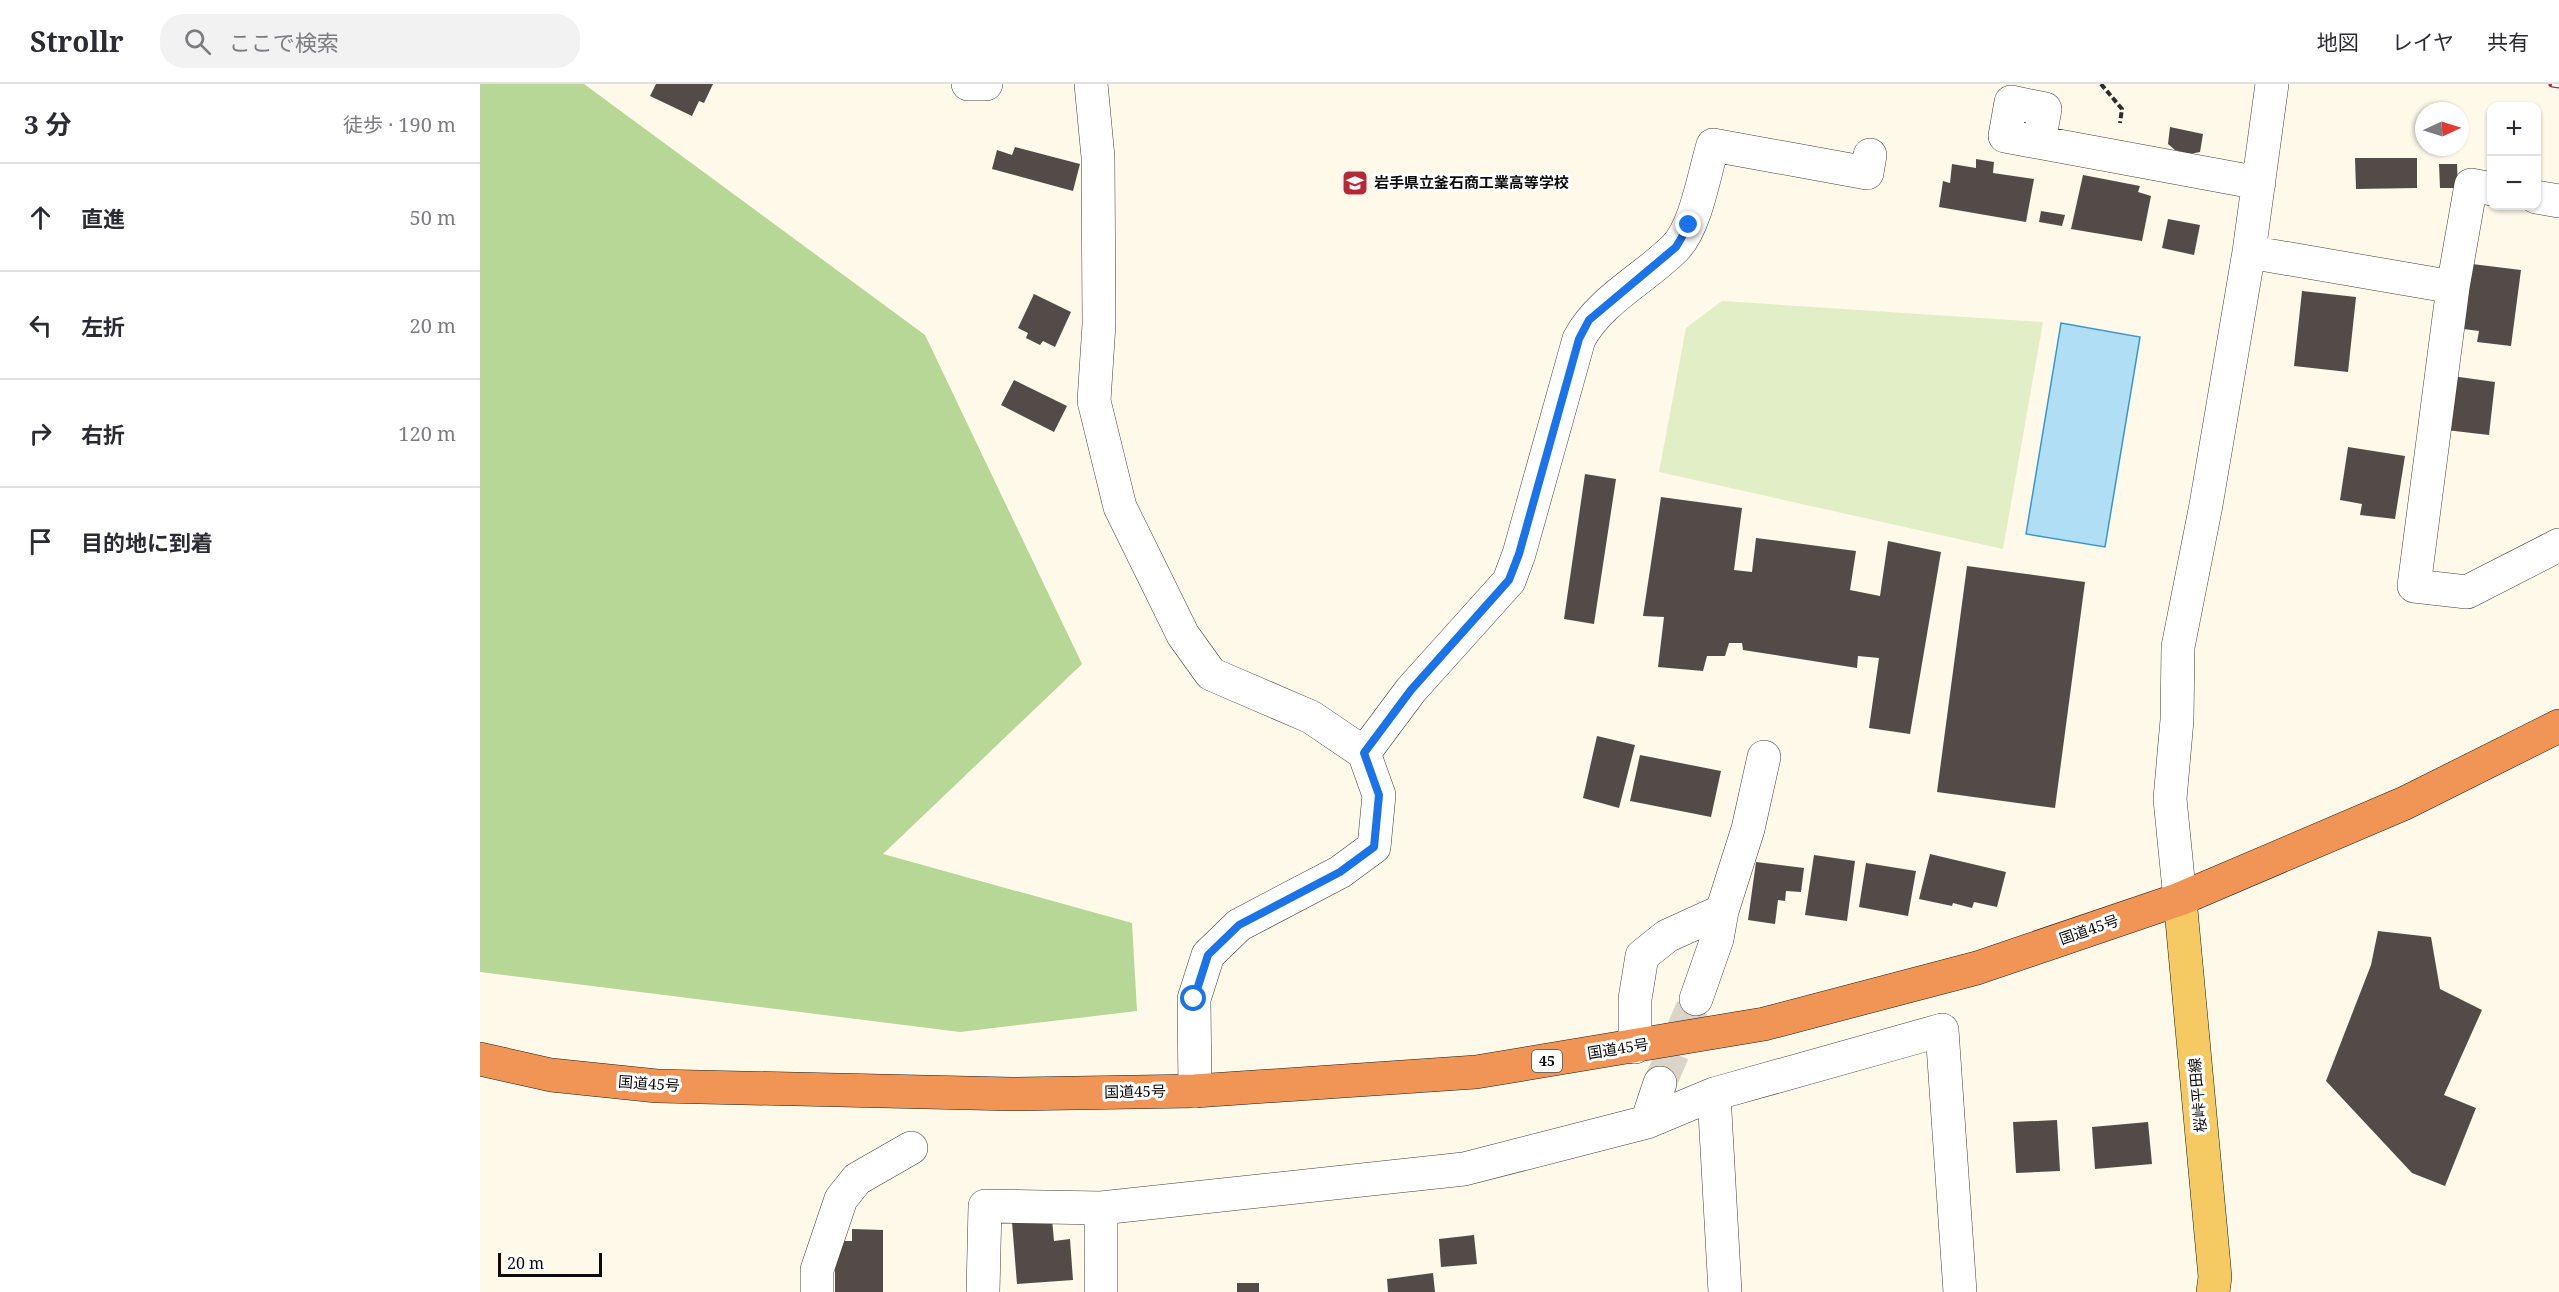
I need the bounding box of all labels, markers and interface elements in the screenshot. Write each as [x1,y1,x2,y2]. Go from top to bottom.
search box [160,14,580,68]
text: Strollr [30,22,124,60]
icon: search [181,25,214,58]
text: ここで検索 [229,27,339,57]
text: 地図 [2317,28,2359,56]
text: レイヤ [2392,28,2454,56]
text: 共有 [2487,28,2529,56]
north arrow [2415,102,2469,156]
map controls [2487,102,2541,210]
button: + [2487,102,2541,156]
text: 3 分 [24,106,71,142]
text: 徒歩 · 190 m [343,111,456,138]
button: − [2487,156,2541,210]
school or university icon: 岩手県立釜石商工業高等学校 [1340,168,1370,198]
place label: 岩手県立釜石商工業高等学校 [1374,172,1569,192]
icon: ahead [24,201,57,234]
text: 直進 [81,203,125,233]
text: 50 m [410,204,456,231]
route end [1675,211,1701,237]
icon: left [24,309,57,342]
text: 左折 [81,311,125,341]
text: 20 m [410,312,456,339]
icon: right [24,417,57,450]
text: 右折 [81,419,125,449]
text: 120 m [398,420,456,447]
icon: arrive [24,525,57,558]
text: 目的地に到着 [81,527,213,557]
street label: 国道45号 [2056,910,2121,949]
route start [1180,985,1206,1011]
street label: 国道45号 [1586,1033,1650,1063]
road number: 45 [1532,1050,1562,1072]
street label: 桜峠平田線 [2184,1057,2210,1133]
street label: 国道45号 [618,1071,681,1095]
street label: 国道45号 [1104,1080,1166,1102]
scale bar [498,1250,602,1278]
text: 20 m [507,1252,544,1274]

